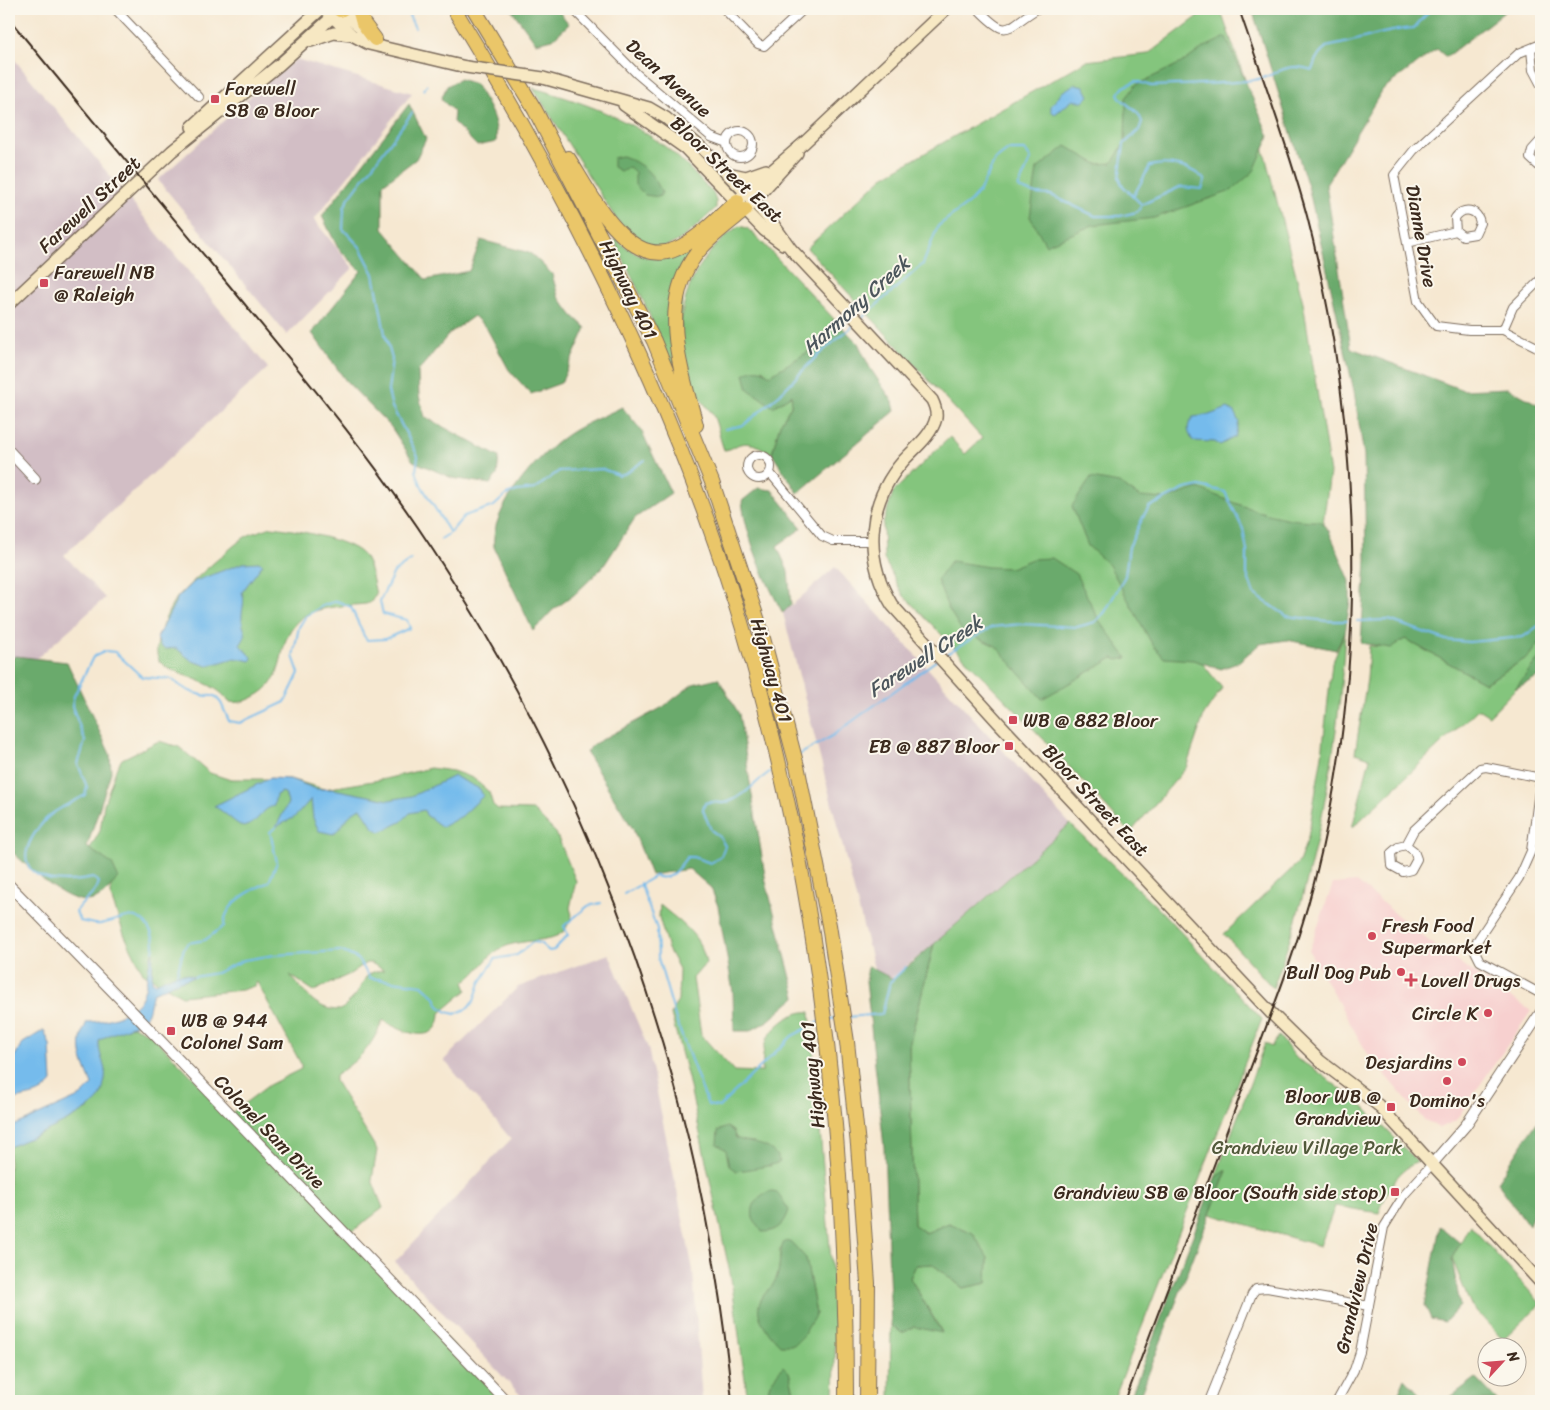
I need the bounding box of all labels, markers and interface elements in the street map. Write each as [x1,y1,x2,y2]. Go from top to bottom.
street label: Dean Avenue [618,30,719,126]
place label: Farewell SB @ Bloor [225,72,319,127]
marker: Farewell SB @ Bloor [209,93,221,105]
street label: Bloor Street East [662,108,791,231]
street label: Farewell Street [30,147,149,261]
street label: Dianne Drive [1396,182,1447,290]
street label: Highway 401 [590,234,667,345]
water label: Harmony Creek [794,246,919,364]
place label: Farewell NB @ Raleigh [54,256,155,311]
marker: Farewell NB @ Raleigh [38,277,50,289]
water label: Farewell Creek [861,605,991,707]
street label: Highway 401 [741,614,802,726]
place label: WB @ 882 Bloor [1023,704,1159,737]
marker: WB @ 882 Bloor [1007,714,1019,726]
place label: EB @ 887 Bloor [869,730,1000,763]
street label: Bloor Street East [1034,736,1157,865]
marker: EB @ 887 Bloor [1003,740,1015,752]
place label: Fresh Food Supermarket [1382,909,1492,964]
marker: Fresh Food Supermarket [1366,930,1378,942]
place label: Bull Dog Pub [1286,956,1391,989]
place label: Lovell Drugs [1421,964,1521,997]
marker: Bull Dog Pub [1395,966,1407,978]
marker: Lovell Drugs [1405,974,1417,986]
place label: Circle K [1412,997,1479,1030]
place label: WB @ 944 Colonel Sam [181,1004,284,1059]
marker: Circle K [1482,1007,1494,1019]
street label: Highway 401 [790,1020,835,1130]
marker: WB @ 944 Colonel Sam [165,1025,177,1037]
place label: Desjardins [1365,1046,1452,1079]
marker: Desjardins [1456,1056,1468,1068]
street label: Colonel Sam Drive [206,1066,334,1197]
marker: Domino's [1441,1075,1453,1087]
place label: Bloor WB @ Grandview [1285,1080,1381,1135]
place label: Domino's [1409,1084,1485,1117]
marker: Bloor WB @ Grandview [1385,1101,1397,1113]
park label: Grandview Village Park [1212,1131,1403,1164]
place label: Grandview SB @ Bloor (South side stop) [1054,1176,1386,1209]
marker: Grandview SB @ Bloor (South side stop) [1389,1186,1401,1198]
street label: Grandview Drive [1325,1219,1388,1357]
north arrow [1478,1338,1528,1388]
text: N [1499,1346,1527,1367]

